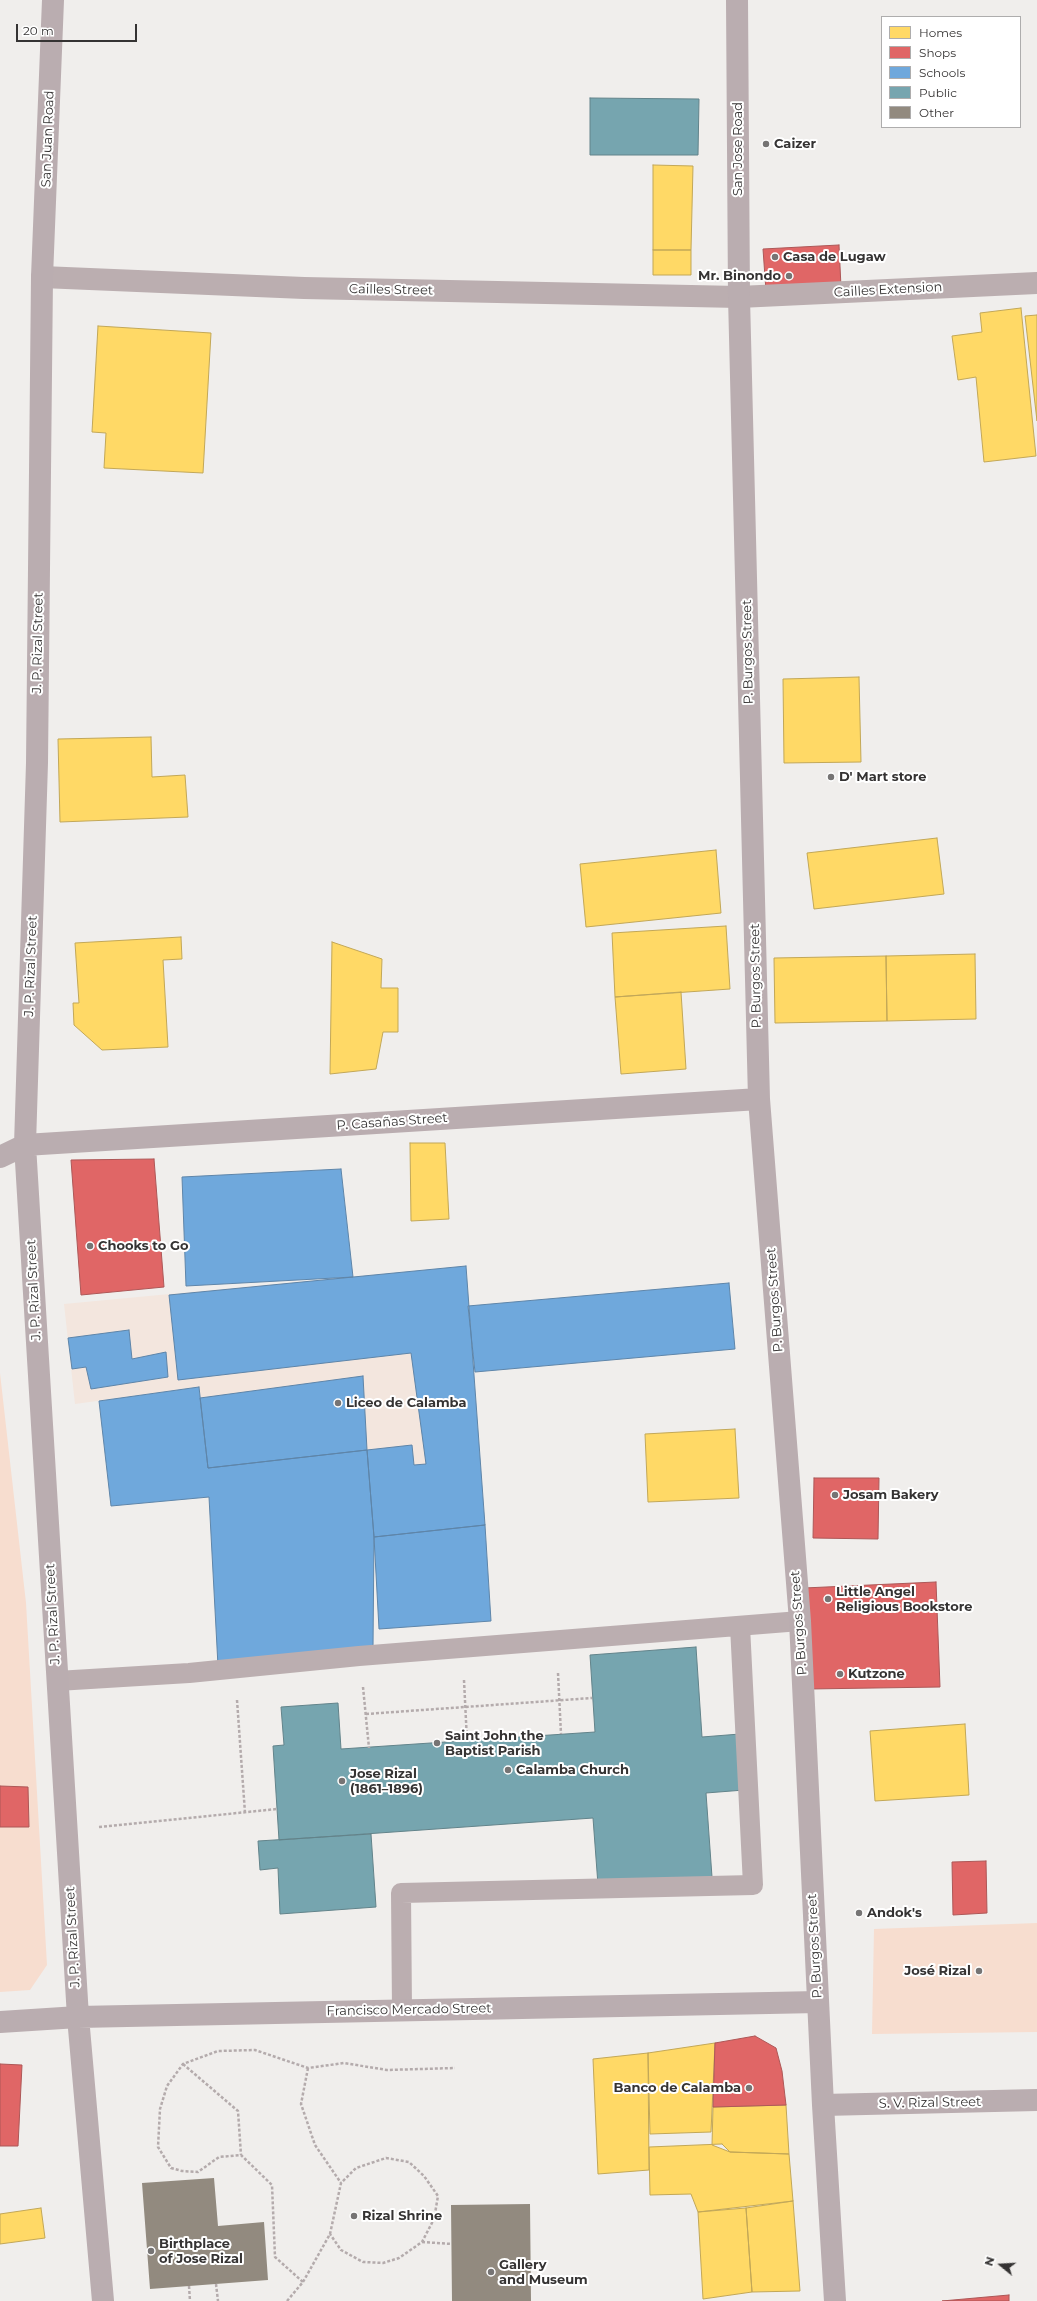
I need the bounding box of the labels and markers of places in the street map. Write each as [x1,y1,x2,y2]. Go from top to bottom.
place label: Caizer [774,136,816,152]
marker: Caizer [761,139,771,149]
place label: Casa de Lugaw [783,249,886,265]
marker: Casa de Lugaw [770,252,780,262]
place label: Mr. Binondo [698,268,781,284]
marker: Mr. Binondo [784,271,794,281]
place label: D' Mart store [839,769,926,785]
marker: D' Mart store [826,772,836,782]
place label: Chooks to Go [98,1238,189,1254]
marker: Chooks to Go [85,1241,95,1251]
place label: Liceo de Calamba [346,1395,466,1411]
marker: Liceo de Calamba [333,1398,343,1408]
place label: Josam Bakery [843,1487,939,1503]
marker: Josam Bakery [830,1490,840,1500]
place label: Little Angel Religious Bookstore [836,1584,972,1615]
marker: Little Angel Religious Bookstore [823,1594,833,1604]
place label: Kutzone [848,1666,905,1682]
marker: Kutzone [835,1669,845,1679]
place label: Saint John the Baptist Parish [445,1728,544,1759]
marker: Saint John the Baptist Parish [432,1738,442,1748]
place label: Calamba Church [516,1762,629,1778]
marker: Calamba Church [503,1765,513,1775]
place label: Jose Rizal (1861–1896) [350,1766,423,1797]
marker: Jose Rizal (1861–1896) [337,1776,347,1786]
place label: Andok's [867,1905,922,1921]
marker: Andok's [854,1908,864,1918]
place label: José Rizal [904,1963,971,1979]
marker: José Rizal [974,1966,984,1976]
place label: Banco de Calamba [614,2080,741,2096]
marker: Banco de Calamba [744,2083,754,2093]
place label: Rizal Shrine [362,2208,442,2224]
marker: Rizal Shrine [349,2211,359,2221]
place label: Birthplace of Jose Rizal [159,2236,243,2267]
marker: Birthplace of Jose Rizal [146,2246,156,2256]
place label: Gallery and Museum [499,2257,588,2288]
marker: Gallery and Museum [486,2267,496,2277]

